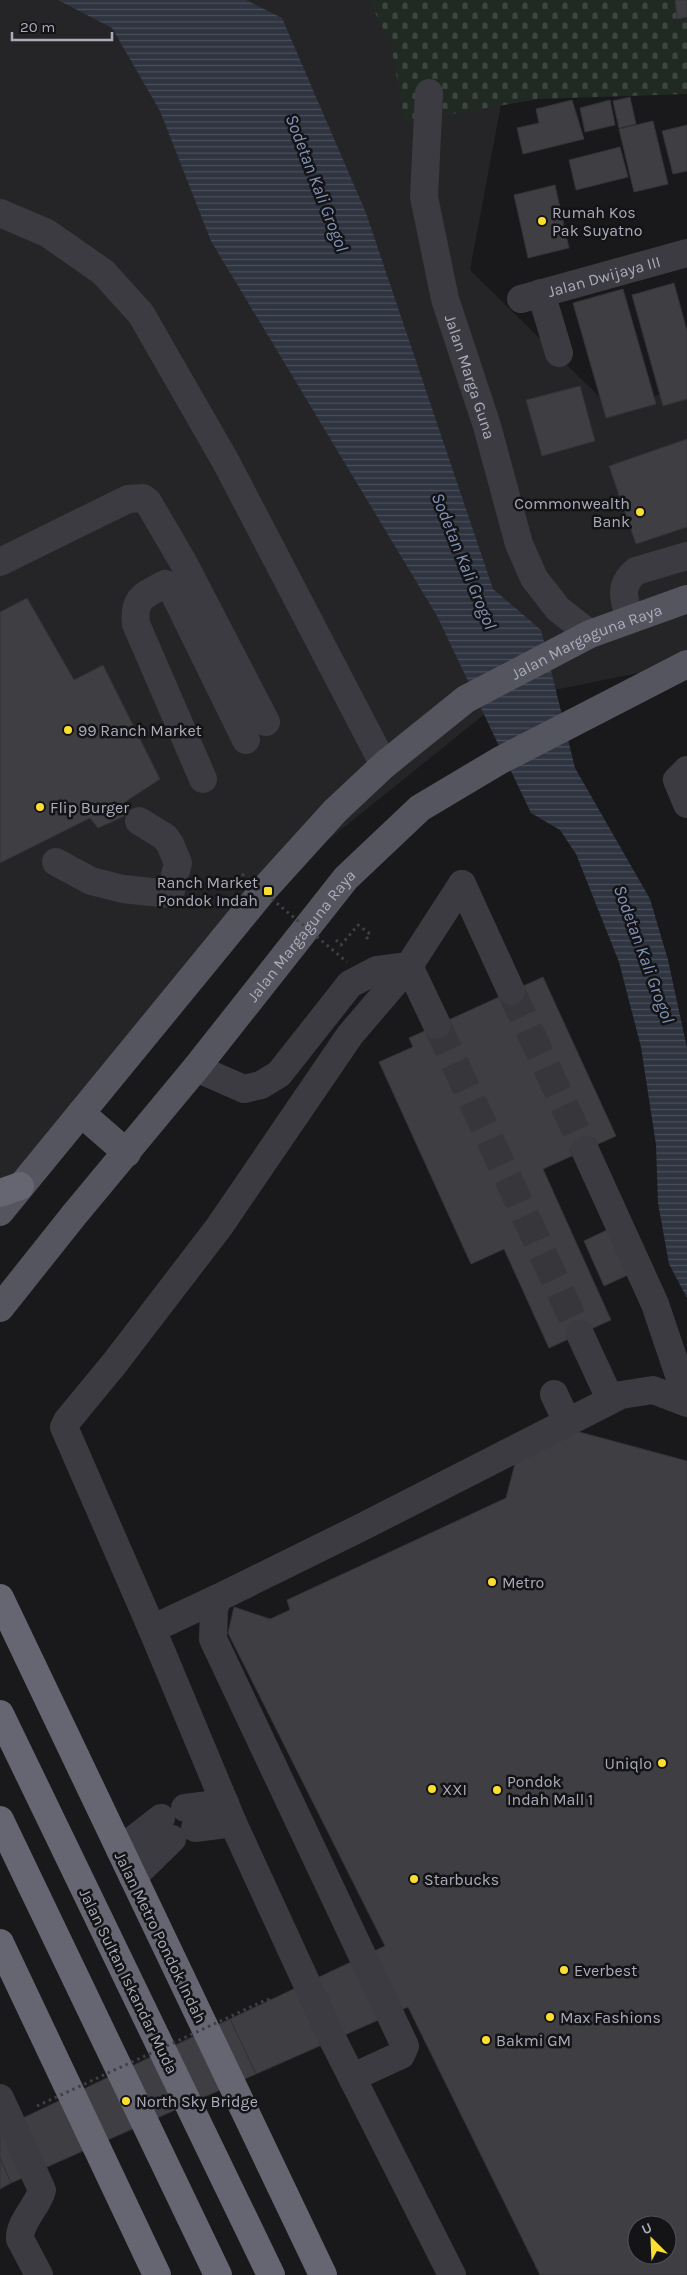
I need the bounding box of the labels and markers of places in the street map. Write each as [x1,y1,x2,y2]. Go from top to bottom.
place label: Rumah Kos Pak Suyatno [552,203,643,240]
marker: Rumah Kos Pak Suyatno [536,215,548,227]
place label: Commonwealth Bank [514,494,630,531]
marker: Commonwealth Bank [634,506,646,518]
place label: 99 Ranch Market [78,721,202,740]
marker: 99 Ranch Market [62,724,74,736]
place label: Flip Burger [50,798,129,817]
marker: Flip Burger [34,801,46,813]
place label: Ranch Market Pondok Indah [157,873,258,910]
marker: Ranch Market Pondok Indah [262,885,274,897]
place label: Metro [502,1573,544,1592]
marker: Metro [486,1576,498,1588]
place label: Uniqlo [605,1754,652,1773]
marker: Uniqlo [656,1757,668,1769]
place label: Pondok Indah Mall 1 [507,1772,593,1809]
place label: XXI [442,1780,467,1799]
marker: XXI [426,1783,438,1795]
marker: Pondok Indah Mall 1 [491,1784,503,1796]
place label: Starbucks [424,1870,499,1889]
marker: Starbucks [408,1873,420,1885]
place label: Everbest [574,1961,637,1980]
marker: Everbest [558,1964,570,1976]
place label: Max Fashions [560,2008,661,2027]
marker: Max Fashions [544,2011,556,2023]
place label: Bakmi GM [496,2031,571,2050]
marker: Bakmi GM [480,2034,492,2046]
place label: North Sky Bridge [136,2092,258,2111]
marker: North Sky Bridge [120,2095,132,2107]

